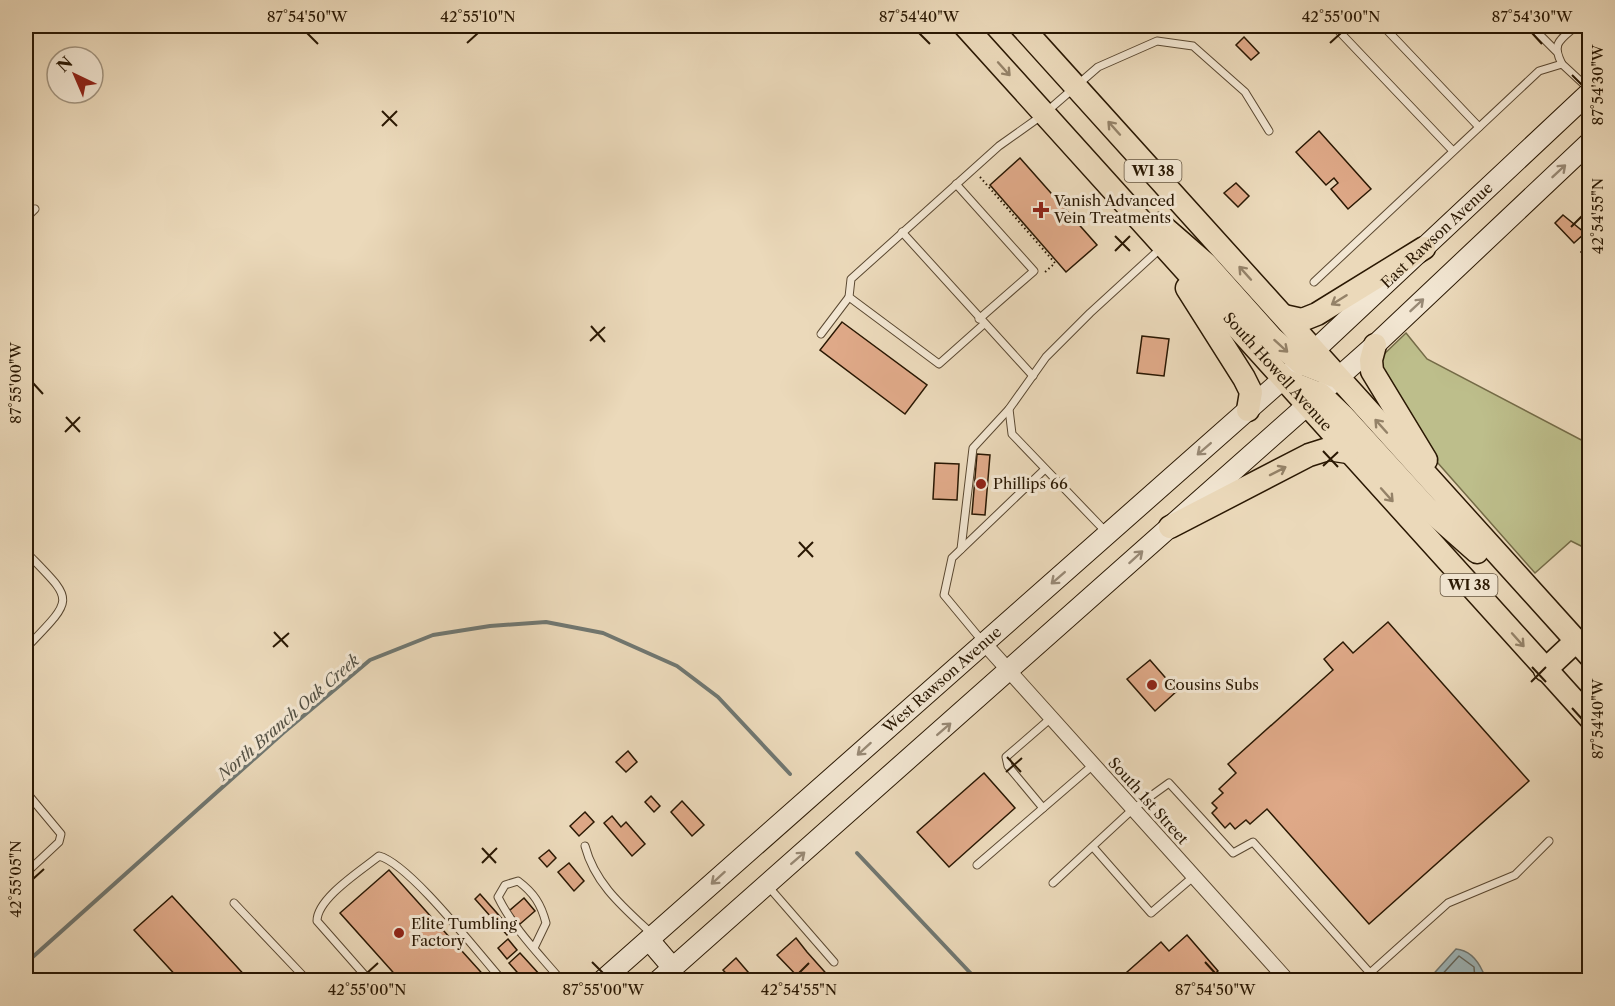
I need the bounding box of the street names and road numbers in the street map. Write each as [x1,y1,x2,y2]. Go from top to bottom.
road number: WI 38 [1124,160,1182,182]
street label: East Rawson Avenue [1377,178,1497,292]
street label: South Howell Avenue [1219,308,1336,435]
road number: WI 38 [1440,574,1498,596]
street label: West Rawson Avenue [878,622,1005,738]
street label: South 1st Street [1104,753,1193,849]

